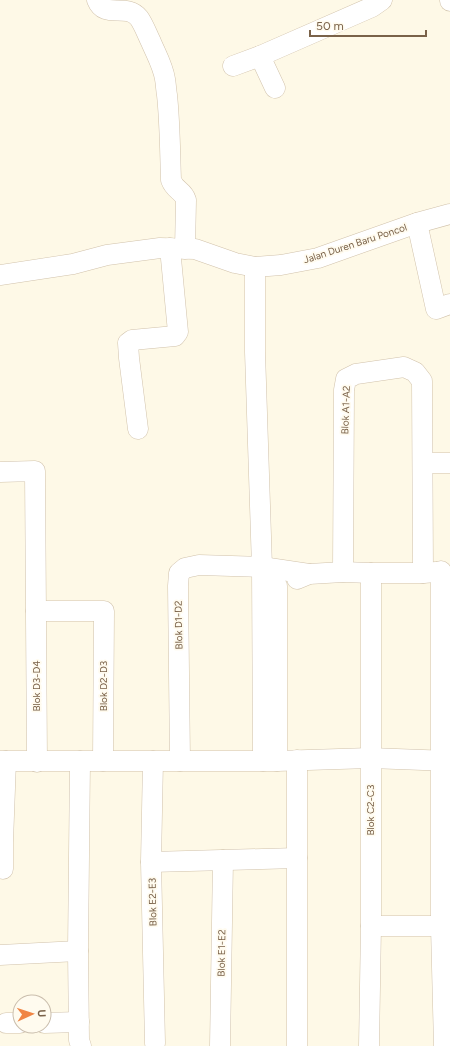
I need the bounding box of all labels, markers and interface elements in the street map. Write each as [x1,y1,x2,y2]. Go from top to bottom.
scale bar [310,12,426,38]
text: 50 m [316,19,344,33]
street label: Jalan Duren Baru Poncol [302,221,409,266]
street label: Blok A1-A2 [338,385,353,435]
street label: Blok D1-D2 [172,600,185,650]
street label: Blok D3-D4 [30,660,43,712]
street label: Blok D2-D3 [97,661,110,711]
street label: Blok C2-C3 [364,784,377,836]
street label: Blok E2-E3 [146,878,159,926]
street label: Blok E1-E2 [215,929,228,977]
north arrow [12,994,52,1034]
text: U [35,1009,48,1018]

